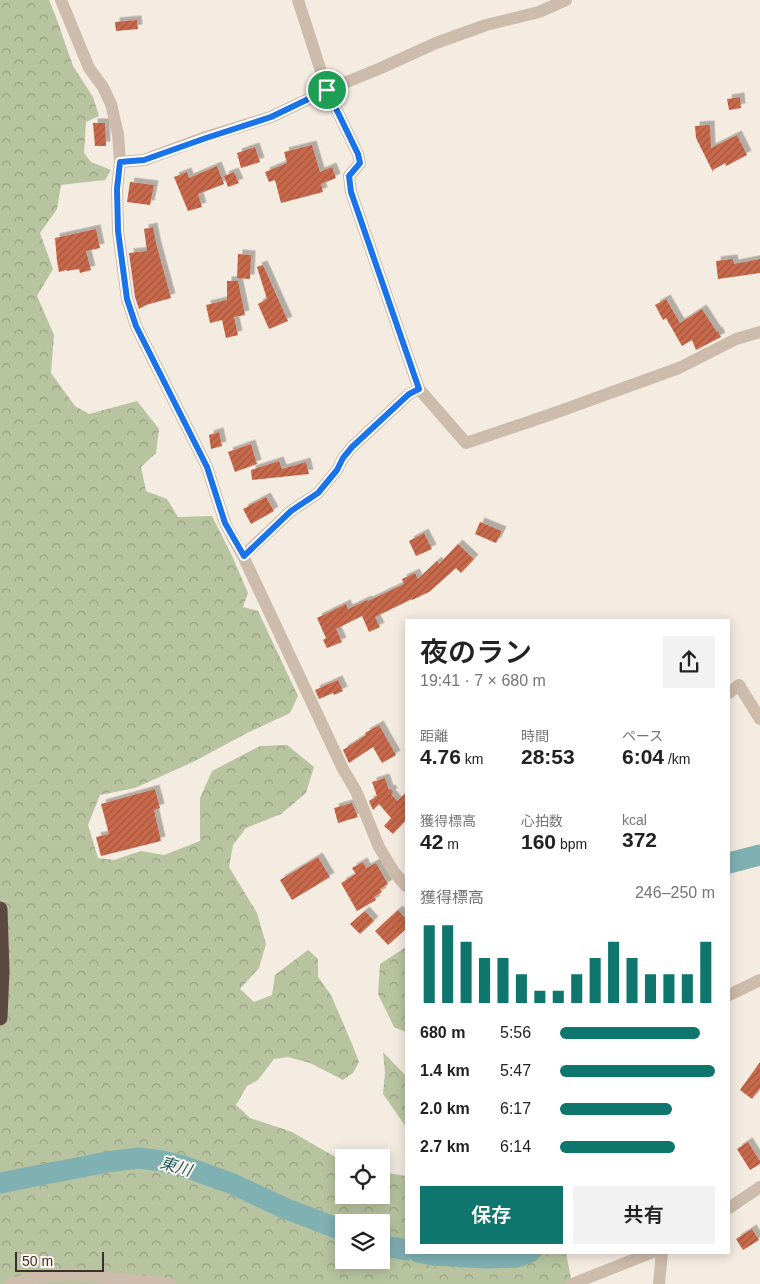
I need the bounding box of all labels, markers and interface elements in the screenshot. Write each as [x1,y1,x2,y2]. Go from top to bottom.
pin [306,69,348,111]
icon: arrive [313,76,341,104]
button: share [663,636,715,688]
text: 夜のラン [420,637,532,668]
text: 19:41 · 7 × 680 m [420,672,546,689]
text: 距離 [420,728,448,744]
text: 時間 [521,728,549,744]
text: ペース [622,728,663,744]
text: 4.76 [420,745,461,768]
text: 28:53 [521,745,575,768]
text: 6:04 [622,745,664,768]
text: km [461,751,483,767]
text: /km [664,751,690,767]
text: kcal [622,812,647,828]
text: 獲得標高 [420,813,476,829]
text: 心拍数 [521,813,563,829]
text: 372 [622,828,657,851]
text: 42 [420,830,443,853]
text: 160 [521,830,556,853]
text: m [443,836,459,852]
text: bpm [556,836,587,852]
text: 246–250 m [635,884,715,901]
text: 獲得標高 [420,889,484,906]
text: 680 m [420,1024,465,1041]
text: 5:56 [500,1024,531,1041]
text: 1.4 km [420,1062,470,1079]
text: 5:47 [500,1062,531,1079]
text: 2.0 km [420,1100,470,1117]
text: 6:17 [500,1100,531,1117]
text: 2.7 km [420,1138,470,1155]
text: 6:14 [500,1138,531,1155]
map controls [335,1149,390,1269]
button: locate [335,1149,390,1204]
water label: 東川 [158,1154,196,1180]
button: 保存 [420,1186,563,1244]
button: 共有 [573,1186,715,1244]
button: layers [335,1214,390,1269]
scale bar [15,1249,104,1272]
text: 50 m [22,1253,53,1269]

